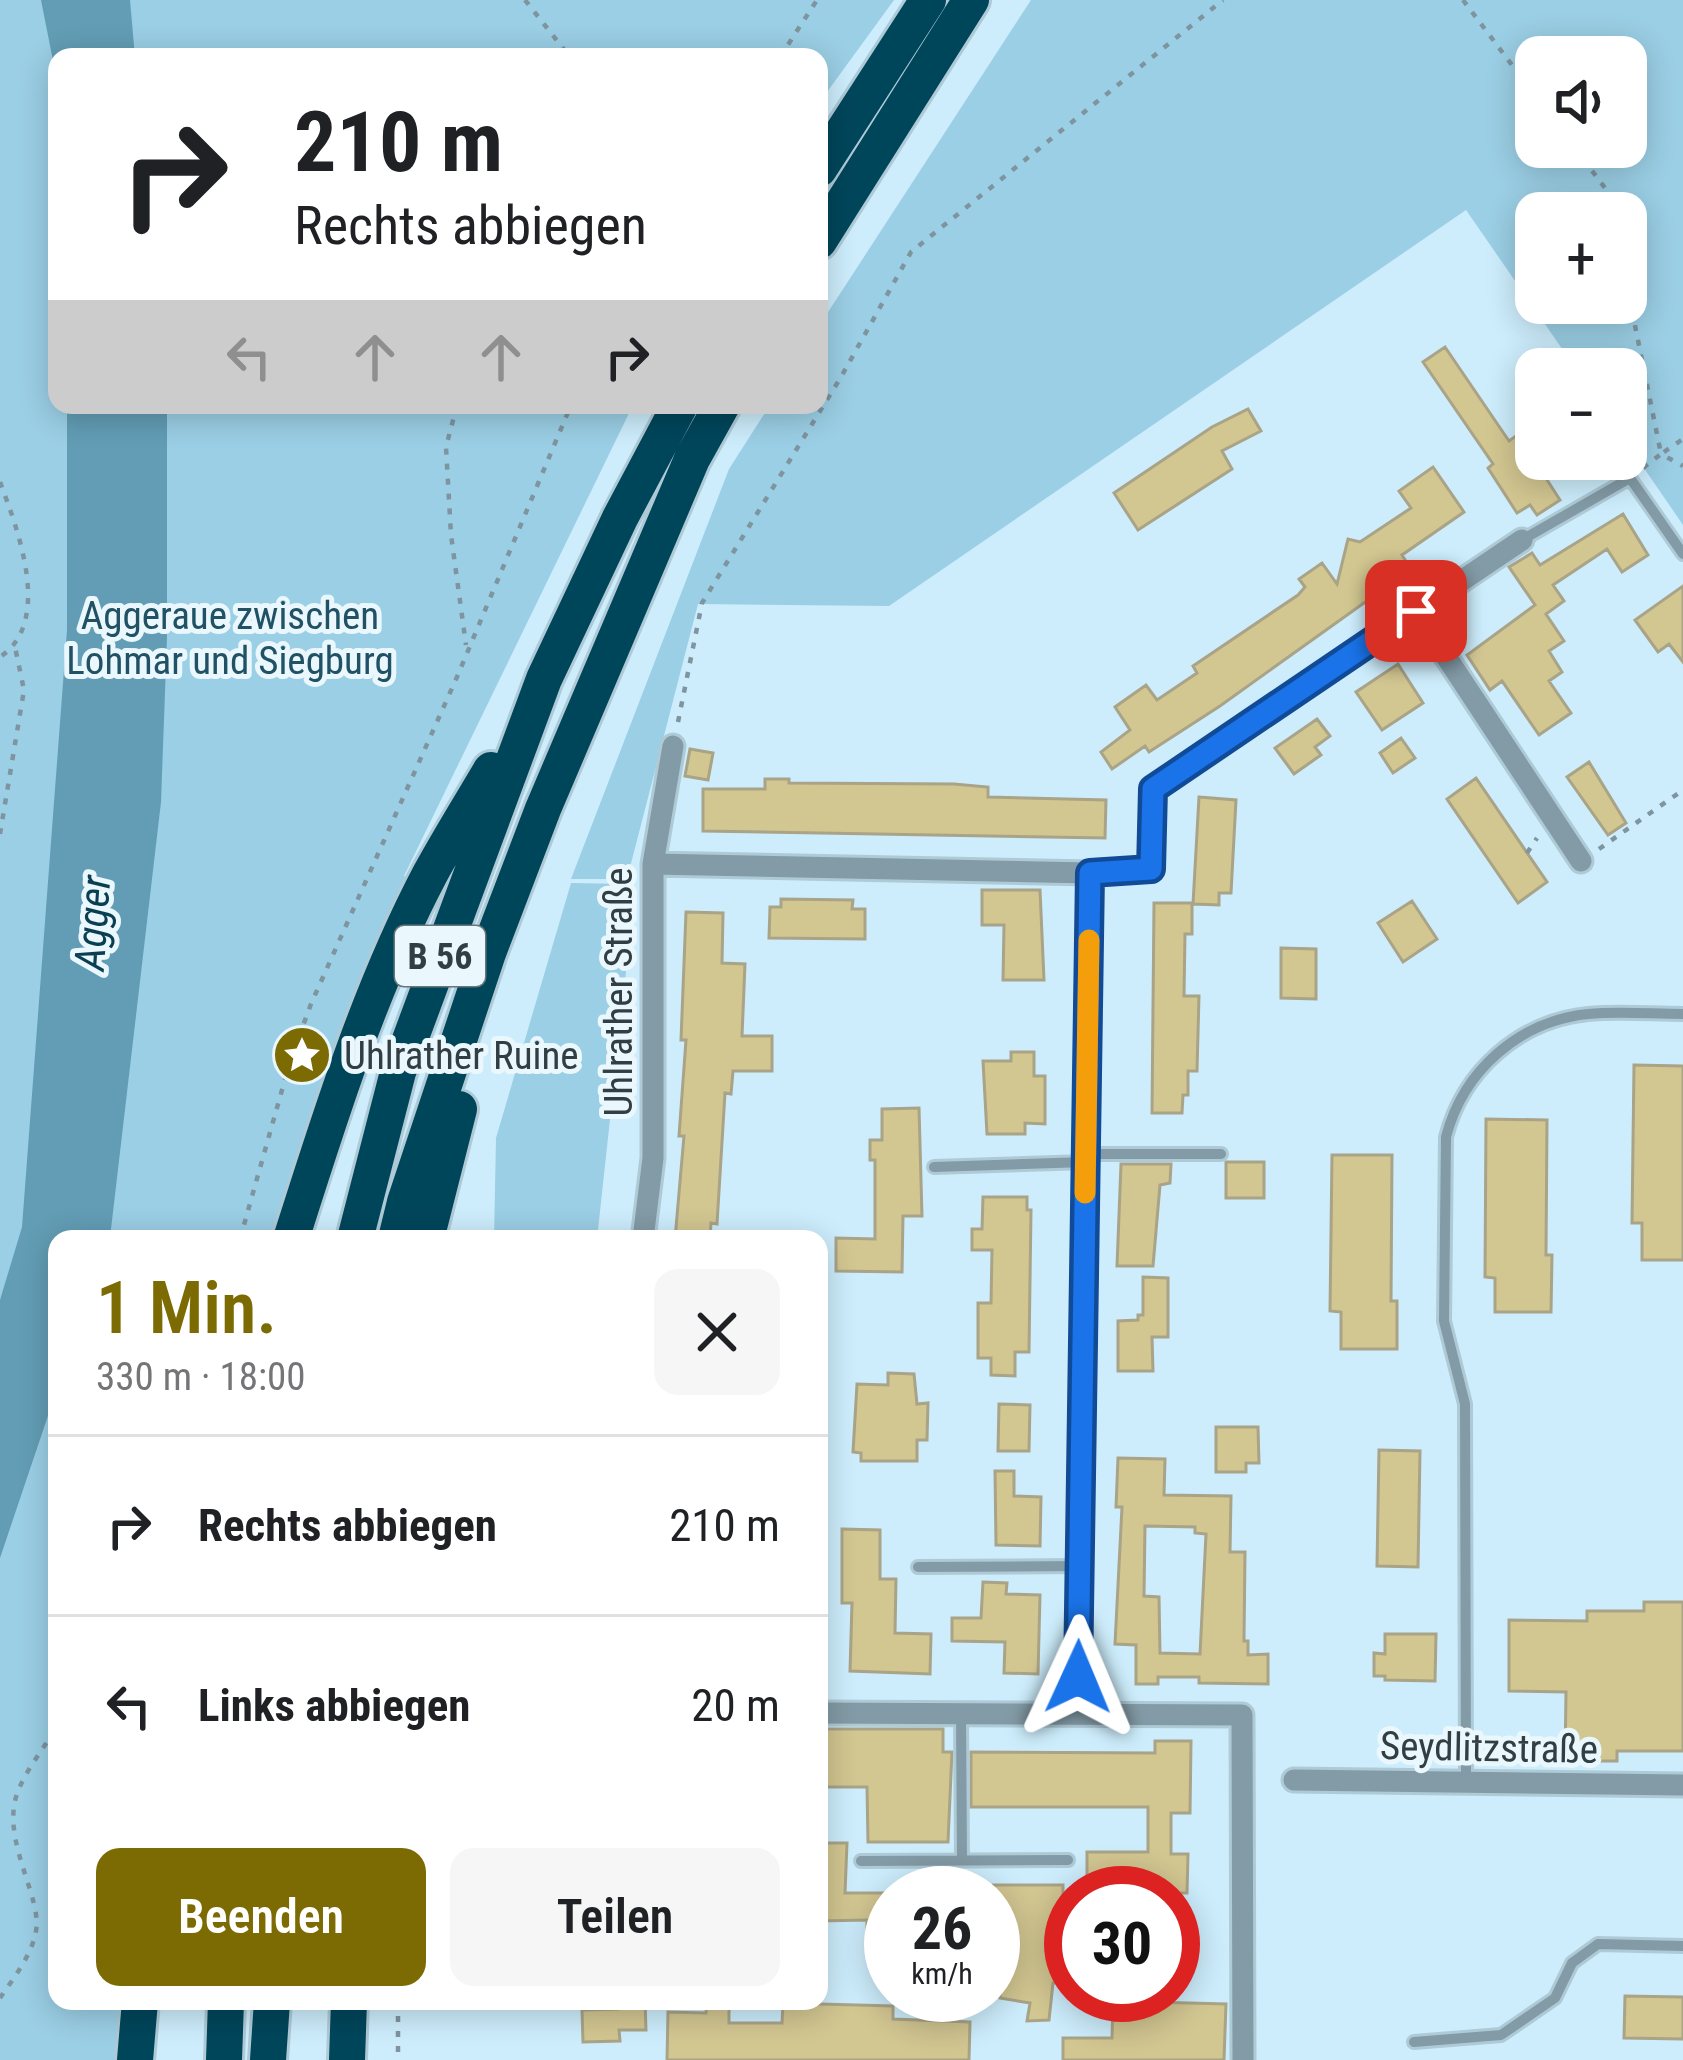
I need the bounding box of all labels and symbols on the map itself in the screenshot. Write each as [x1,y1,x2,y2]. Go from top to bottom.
pin [1365,560,1467,662]
park label: Aggeraue zwischen Lohmar und Siegburg [66,593,394,684]
street label: Uhlrather Straße [596,867,642,1117]
water label: Agger [65,872,120,974]
road number: B 56 [395,926,485,986]
place icon: Uhlrather Ruine [271,1024,333,1086]
place label: Uhlrather Ruine [344,1033,579,1079]
position arrow [1015,1614,1141,1740]
street label: Seydlitzstraße [1380,1723,1598,1773]
speed limit sign: 30 [1044,1866,1200,2022]

